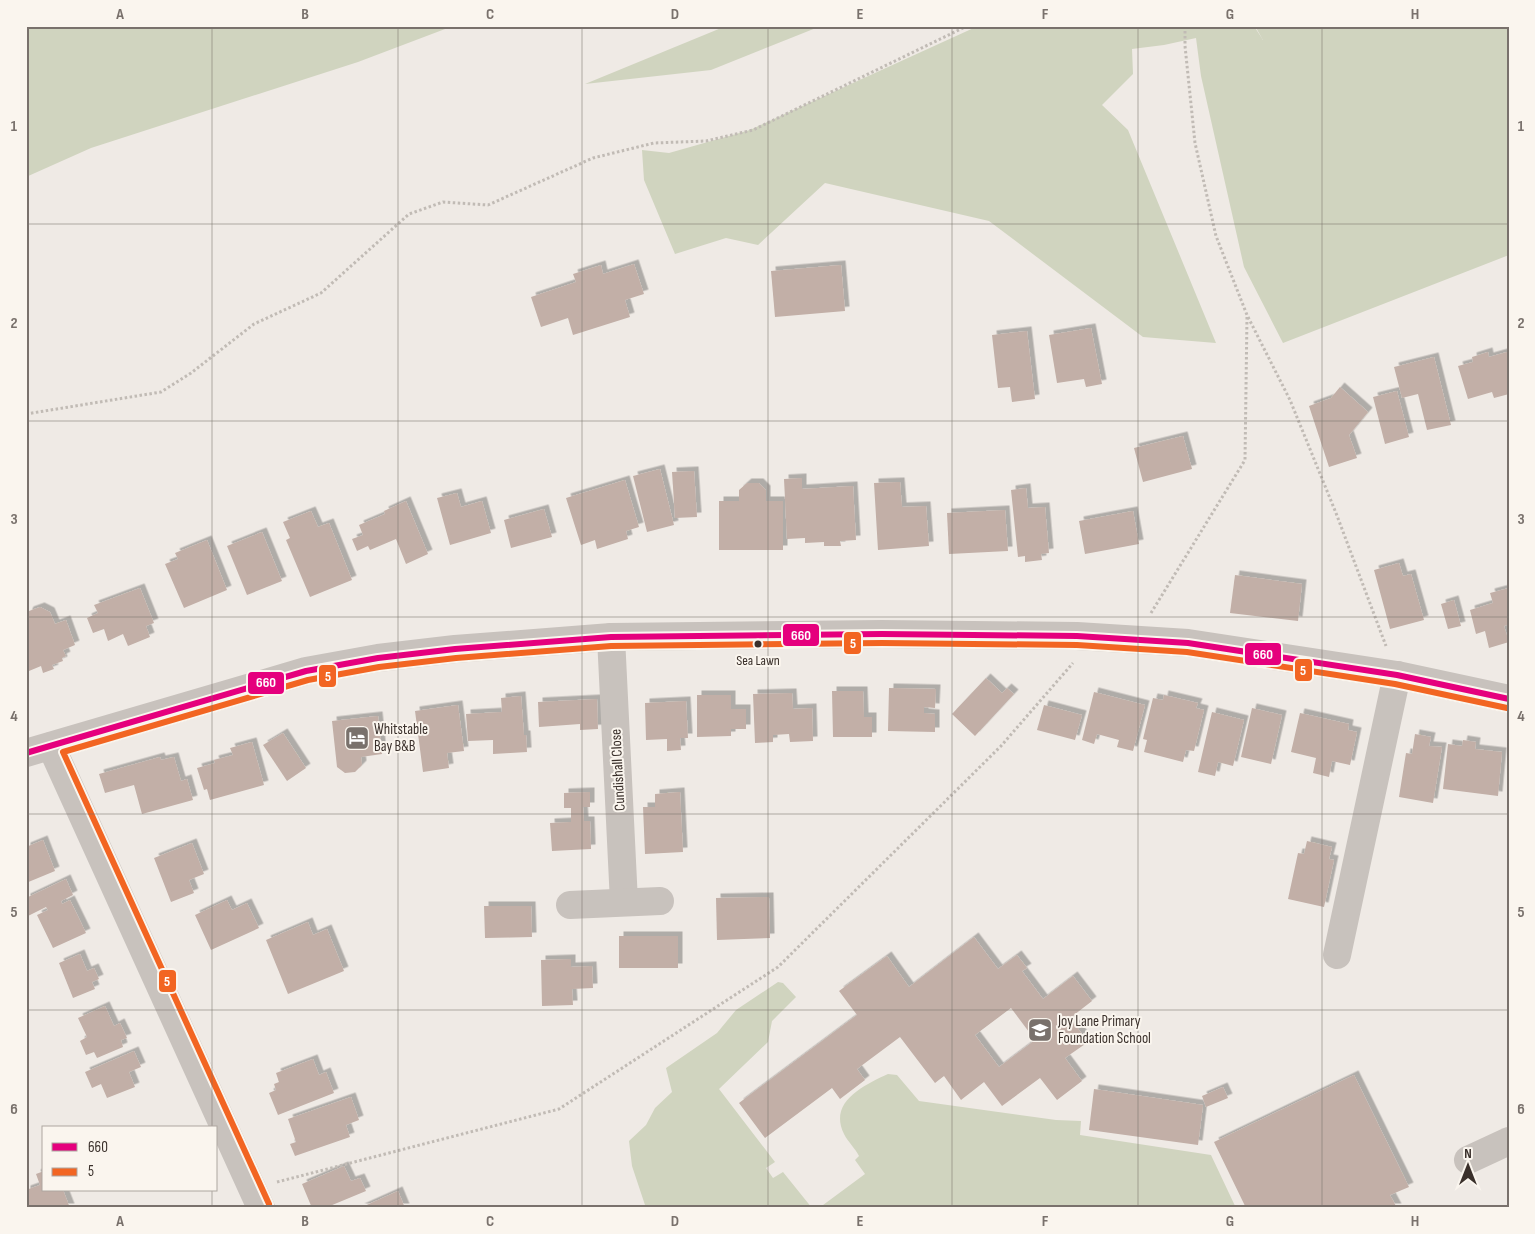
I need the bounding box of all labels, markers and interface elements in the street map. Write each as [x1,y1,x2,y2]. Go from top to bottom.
text: A [115,5,124,24]
text: B [301,5,309,24]
text: C [486,5,494,24]
text: D [671,5,679,24]
text: E [857,5,864,24]
text: F [1042,5,1049,24]
text: G [1226,5,1234,24]
text: H [1411,5,1419,24]
text: 1 [11,117,18,136]
text: 1 [1518,117,1525,136]
text: 2 [10,314,18,333]
text: 2 [1517,314,1525,333]
text: 3 [10,510,18,529]
text: 3 [1517,510,1525,529]
line badge: 660 [782,623,820,647]
text: 660 [791,627,811,644]
line badge: 5 [843,631,862,655]
text: 5 [850,635,856,652]
marker: Sea Lawn [753,639,763,649]
line badge: 660 [1244,642,1282,666]
text: 660 [1253,646,1273,663]
place label: Sea Lawn [736,652,780,669]
line badge: 5 [1294,658,1313,682]
text: 5 [1300,662,1306,679]
line badge: 5 [318,664,337,688]
text: 5 [325,668,331,685]
line badge: 660 [247,671,285,695]
text: 660 [256,674,276,691]
text: 4 [10,707,18,726]
text: 4 [1517,707,1525,726]
place label: Whitstable Bay B&B [374,720,428,756]
hotel icon: Whitstable Bay B&B [344,725,370,751]
street label: Cundishall Close [606,728,630,812]
text: 5 [10,903,18,922]
text: 5 [1517,903,1525,922]
line badge: 5 [158,969,177,993]
text: 5 [164,973,170,990]
place label: Joy Lane Primary Foundation School [1057,1012,1151,1048]
school or university icon: Joy Lane Primary Foundation School [1027,1017,1053,1043]
text: 6 [10,1100,18,1119]
text: 6 [1517,1100,1525,1119]
legend [42,1126,218,1192]
text: 660 [88,1138,108,1157]
north arrow [1442,1142,1492,1192]
text: N [1464,1145,1472,1162]
text: 5 [88,1162,94,1181]
text: A [115,1212,124,1231]
text: B [301,1212,309,1231]
text: C [486,1212,494,1231]
text: D [671,1212,679,1231]
text: E [857,1212,864,1231]
text: F [1042,1212,1049,1231]
text: G [1226,1212,1234,1231]
text: H [1411,1212,1419,1231]

